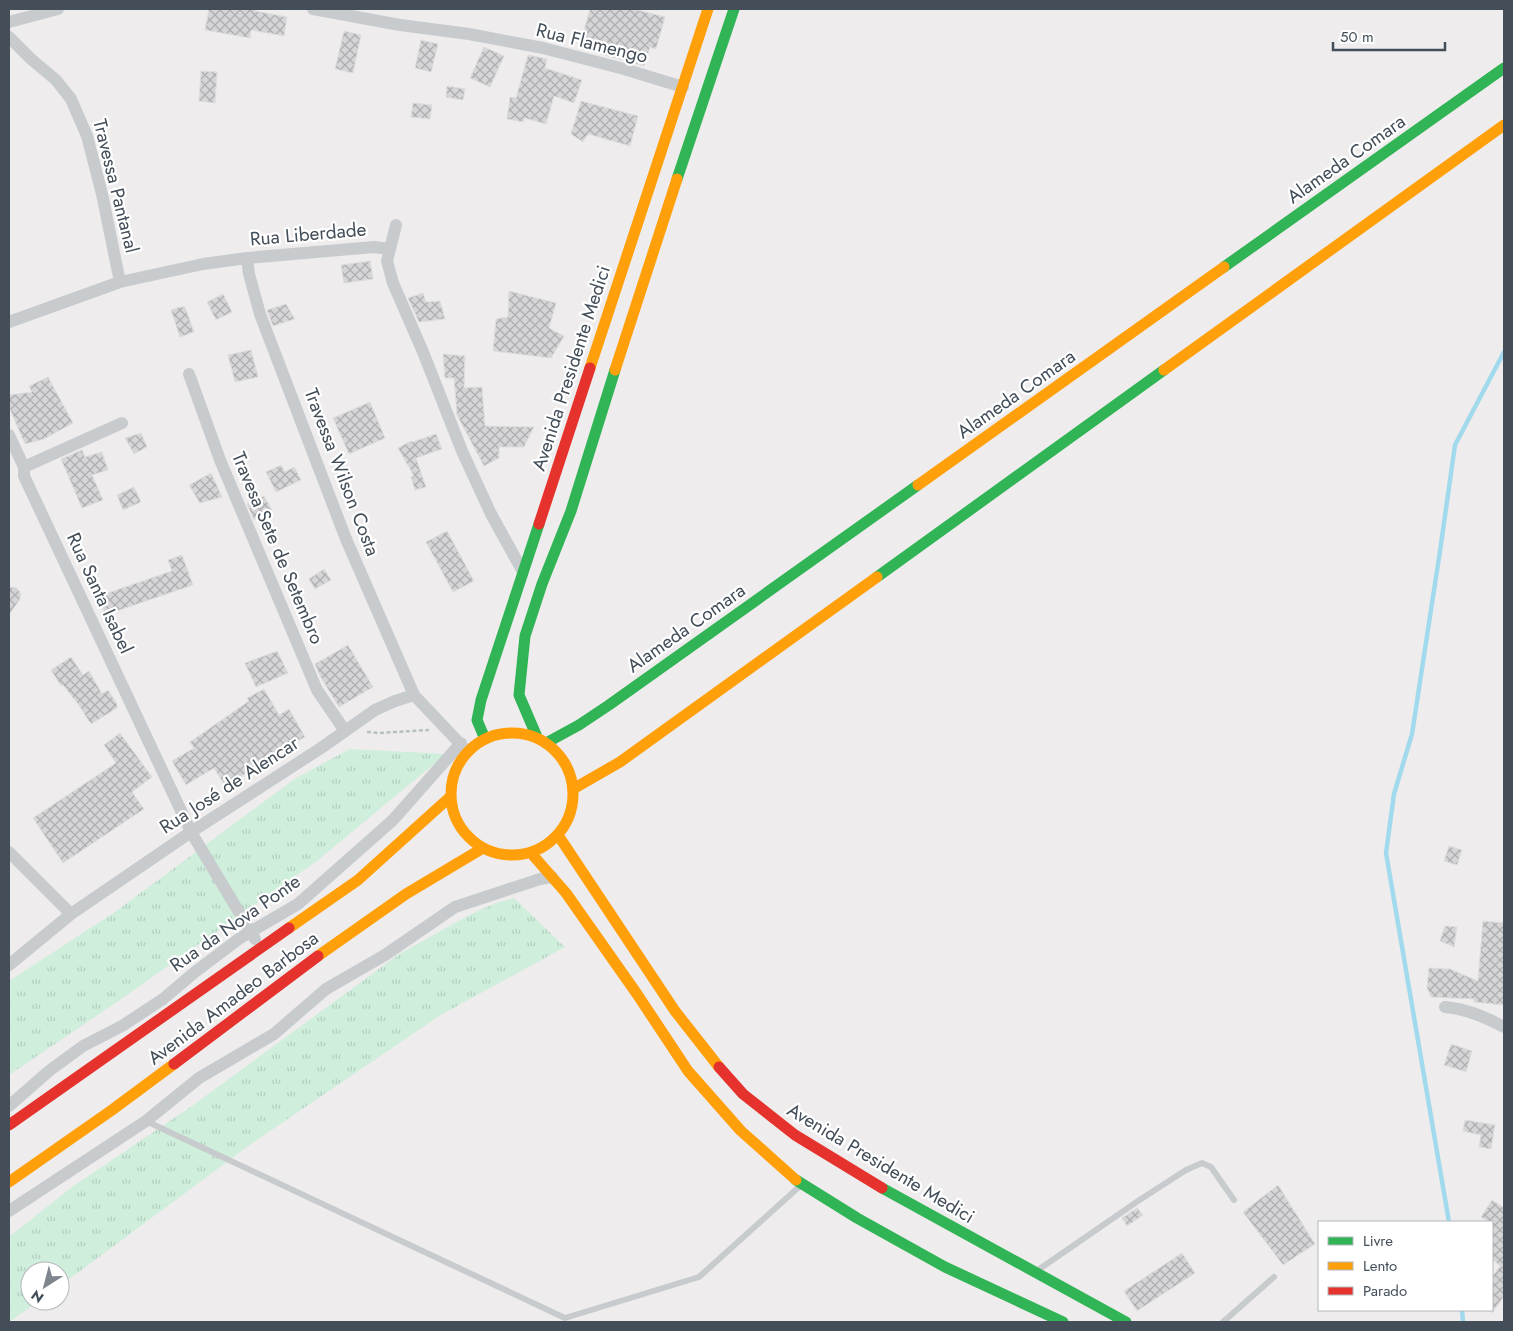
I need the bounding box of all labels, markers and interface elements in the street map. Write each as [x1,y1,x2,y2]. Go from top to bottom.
street label: Rua Flamengo [533,16,651,70]
scale bar [1333,20,1446,52]
text: 50 m [1340,26,1374,48]
street label: Alameda Comara [1281,108,1411,210]
street label: Travessa Pantanal [86,116,146,256]
street label: Rua Liberdade [249,215,367,253]
street label: Avenida Presidente Medici [525,262,617,474]
street label: Alameda Comara [951,343,1081,445]
street label: Travessa Wilson Costa [298,384,386,560]
street label: Travesa Sete de Setembro [225,448,331,648]
street label: Rua Santa Isabel [60,528,140,658]
street label: Alameda Comara [621,577,751,679]
street label: Rua José de Alencar [154,730,304,840]
street label: Rua da Nova Ponte [164,868,306,978]
street label: Avenida Amadeo Barbosa [142,925,324,1071]
street label: Avenida Presidente Medici [782,1096,980,1230]
legend [1318,1221,1493,1311]
text: Livre [1363,1230,1393,1252]
text: Lento [1363,1255,1397,1277]
north arrow [20,1261,70,1311]
text: Parado [1363,1280,1407,1302]
text: N [27,1285,48,1308]

